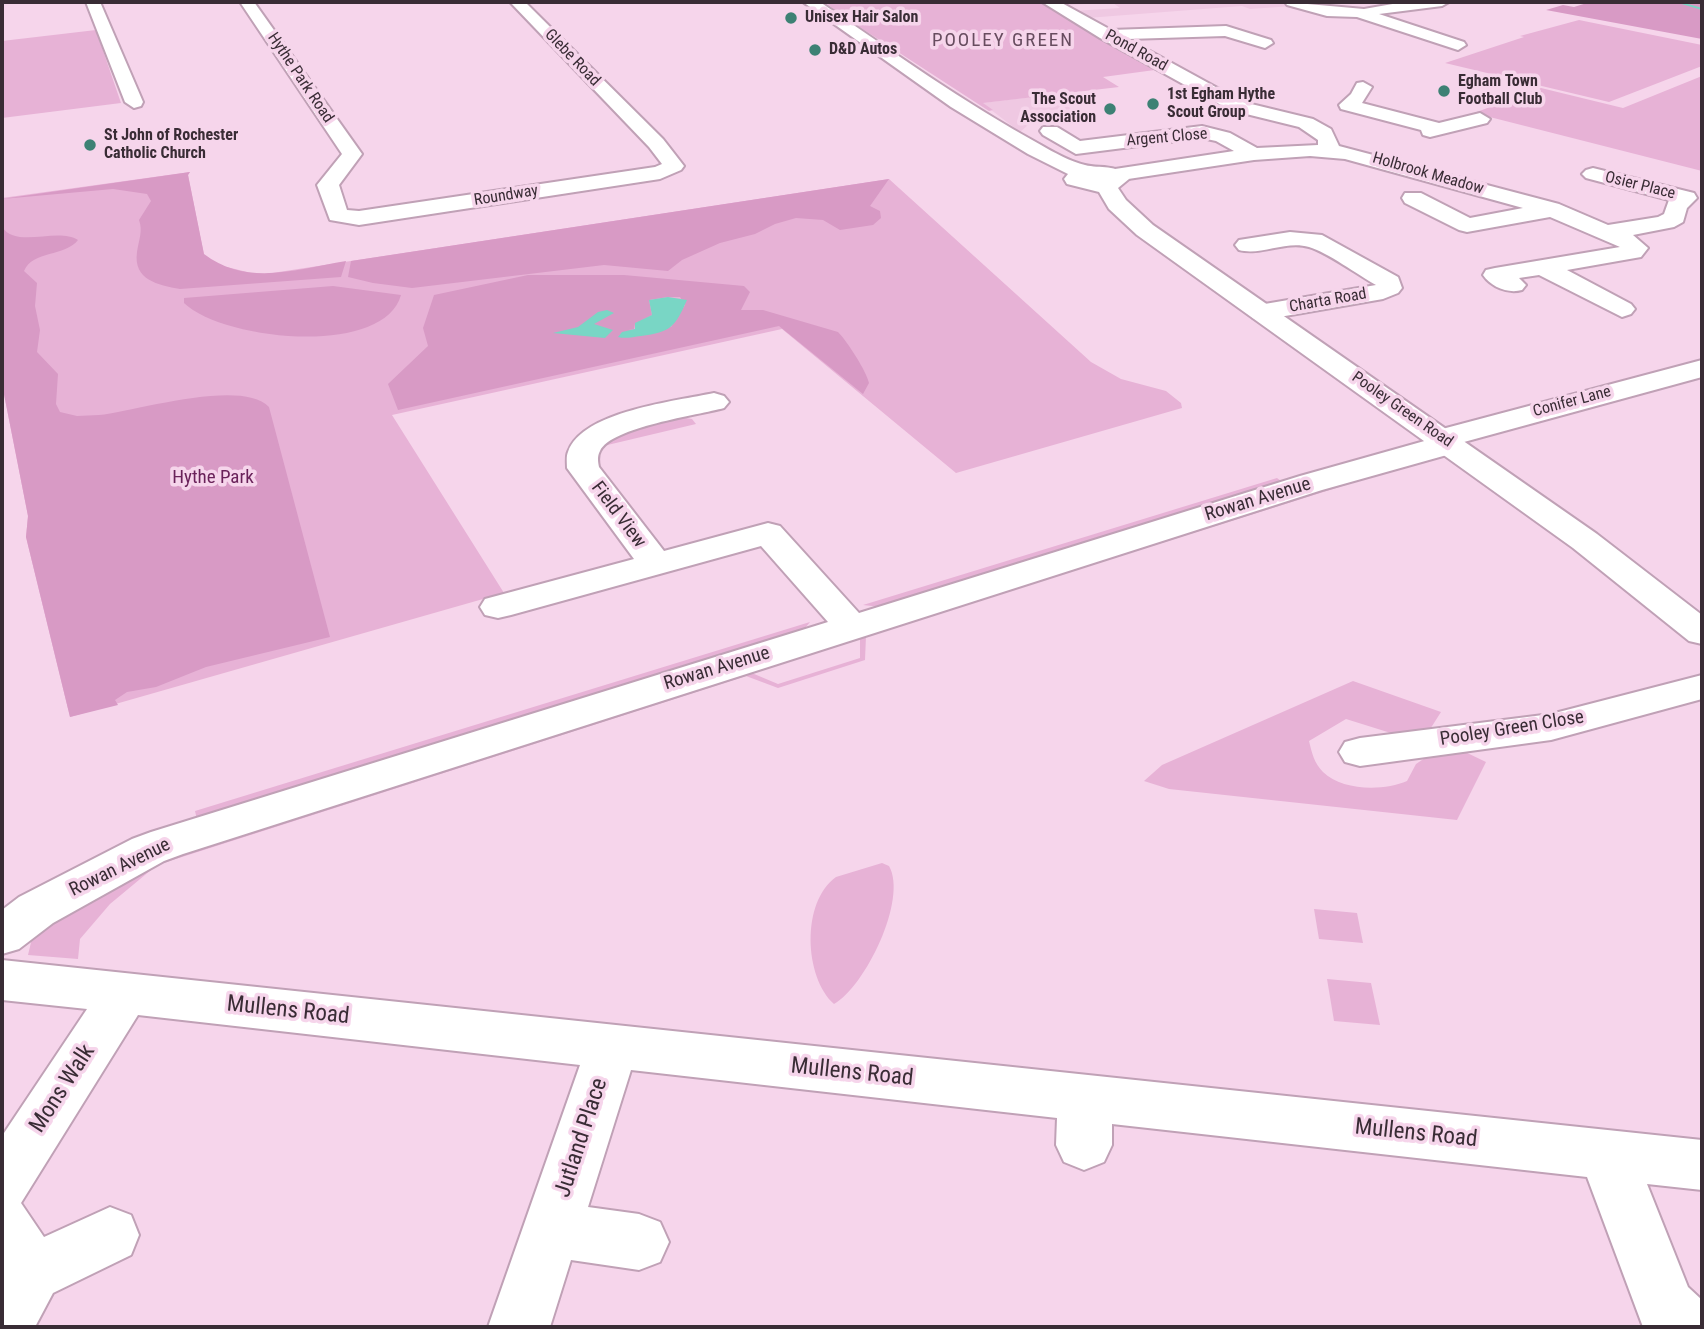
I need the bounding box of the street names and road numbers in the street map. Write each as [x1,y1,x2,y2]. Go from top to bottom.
street label: Glebe Road [540,26,604,90]
street label: Pond Road [1101,26,1171,76]
street label: Hythe Park Road [263,29,337,127]
street label: Argent Close [1126,125,1208,151]
street label: Holbrook Meadow [1370,149,1486,199]
street label: Osier Place [1603,168,1677,204]
street label: Roundway [473,181,539,211]
street label: Charta Road [1288,285,1368,317]
street label: Pooley Green Road [1348,368,1456,452]
street label: Conifer Lane [1531,382,1613,422]
street label: Rowan Avenue [1202,473,1314,527]
street label: Field View [586,477,650,553]
street label: Rowan Avenue [661,642,773,696]
street label: Pooley Green Close [1438,706,1586,752]
street label: Rowan Avenue [66,834,174,902]
street label: Mullens Road [225,991,351,1031]
street label: Mons Walk [24,1040,102,1138]
street label: Mullens Road [789,1053,915,1093]
street label: Jutland Place [550,1075,614,1201]
street label: Mullens Road [1353,1114,1479,1154]

